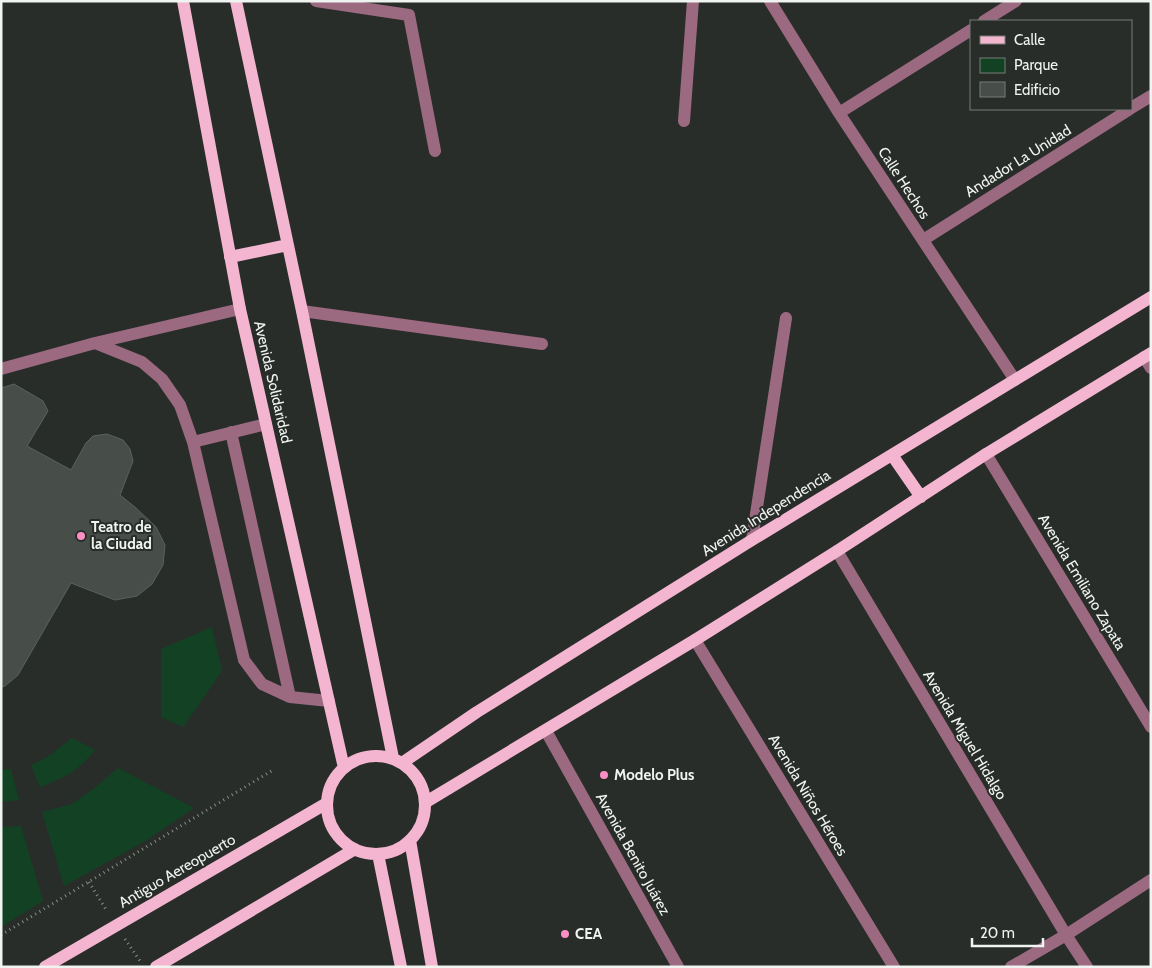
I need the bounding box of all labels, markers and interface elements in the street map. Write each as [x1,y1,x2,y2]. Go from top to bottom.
legend [970,20,1132,110]
text: Calle [1014,31,1045,49]
text: Parque [1014,56,1058,74]
text: Edificio [1014,81,1060,99]
street label: Andador La Unidad [962,121,1074,201]
street label: Calle Hechos [874,144,934,222]
street label: Avenida Solidaridad [250,319,296,445]
street label: Avenida Independencia [698,466,834,560]
street label: Avenida Emiliano Zapata [1034,511,1130,654]
place label: Teatro de la Ciudad [91,518,152,553]
marker: Teatro de la Ciudad [75,530,87,542]
street label: Avenida Miguel Hidalgo [919,667,1011,803]
street label: Avenida Niños Héroes [765,731,851,859]
place label: Modelo Plus [614,766,694,784]
marker: Modelo Plus [598,769,610,781]
street label: Avenida Benito Juárez [592,790,674,918]
street label: Antiguo Aereopuerto [115,830,239,912]
scale bar [972,916,1043,948]
text: 20 m [980,924,1015,942]
place label: CEA [575,925,603,943]
marker: CEA [559,928,571,940]

